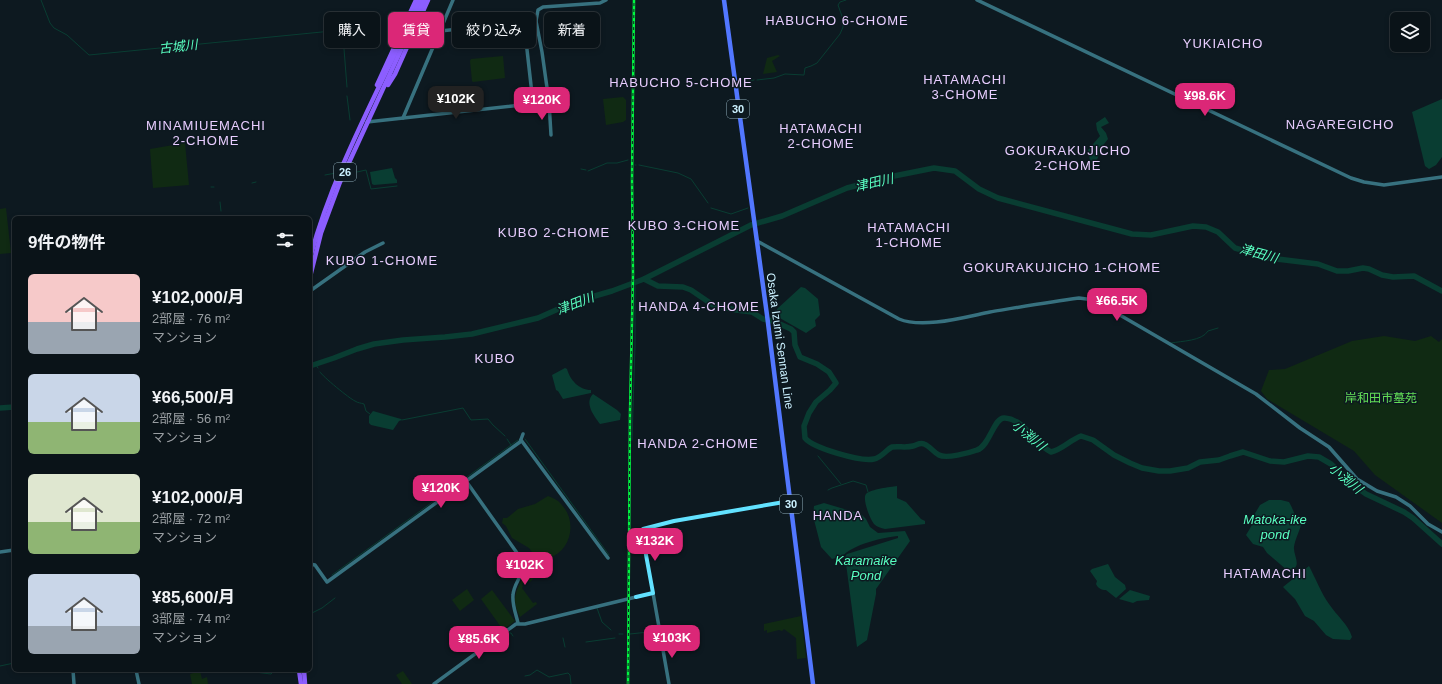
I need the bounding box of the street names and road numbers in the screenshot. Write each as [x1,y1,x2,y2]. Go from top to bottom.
road number: 30 [727,100,749,118]
road number: 26 [334,163,356,181]
street label: Osaka Izumi Sennan Line [764,272,797,410]
road number: 30 [780,495,802,513]

